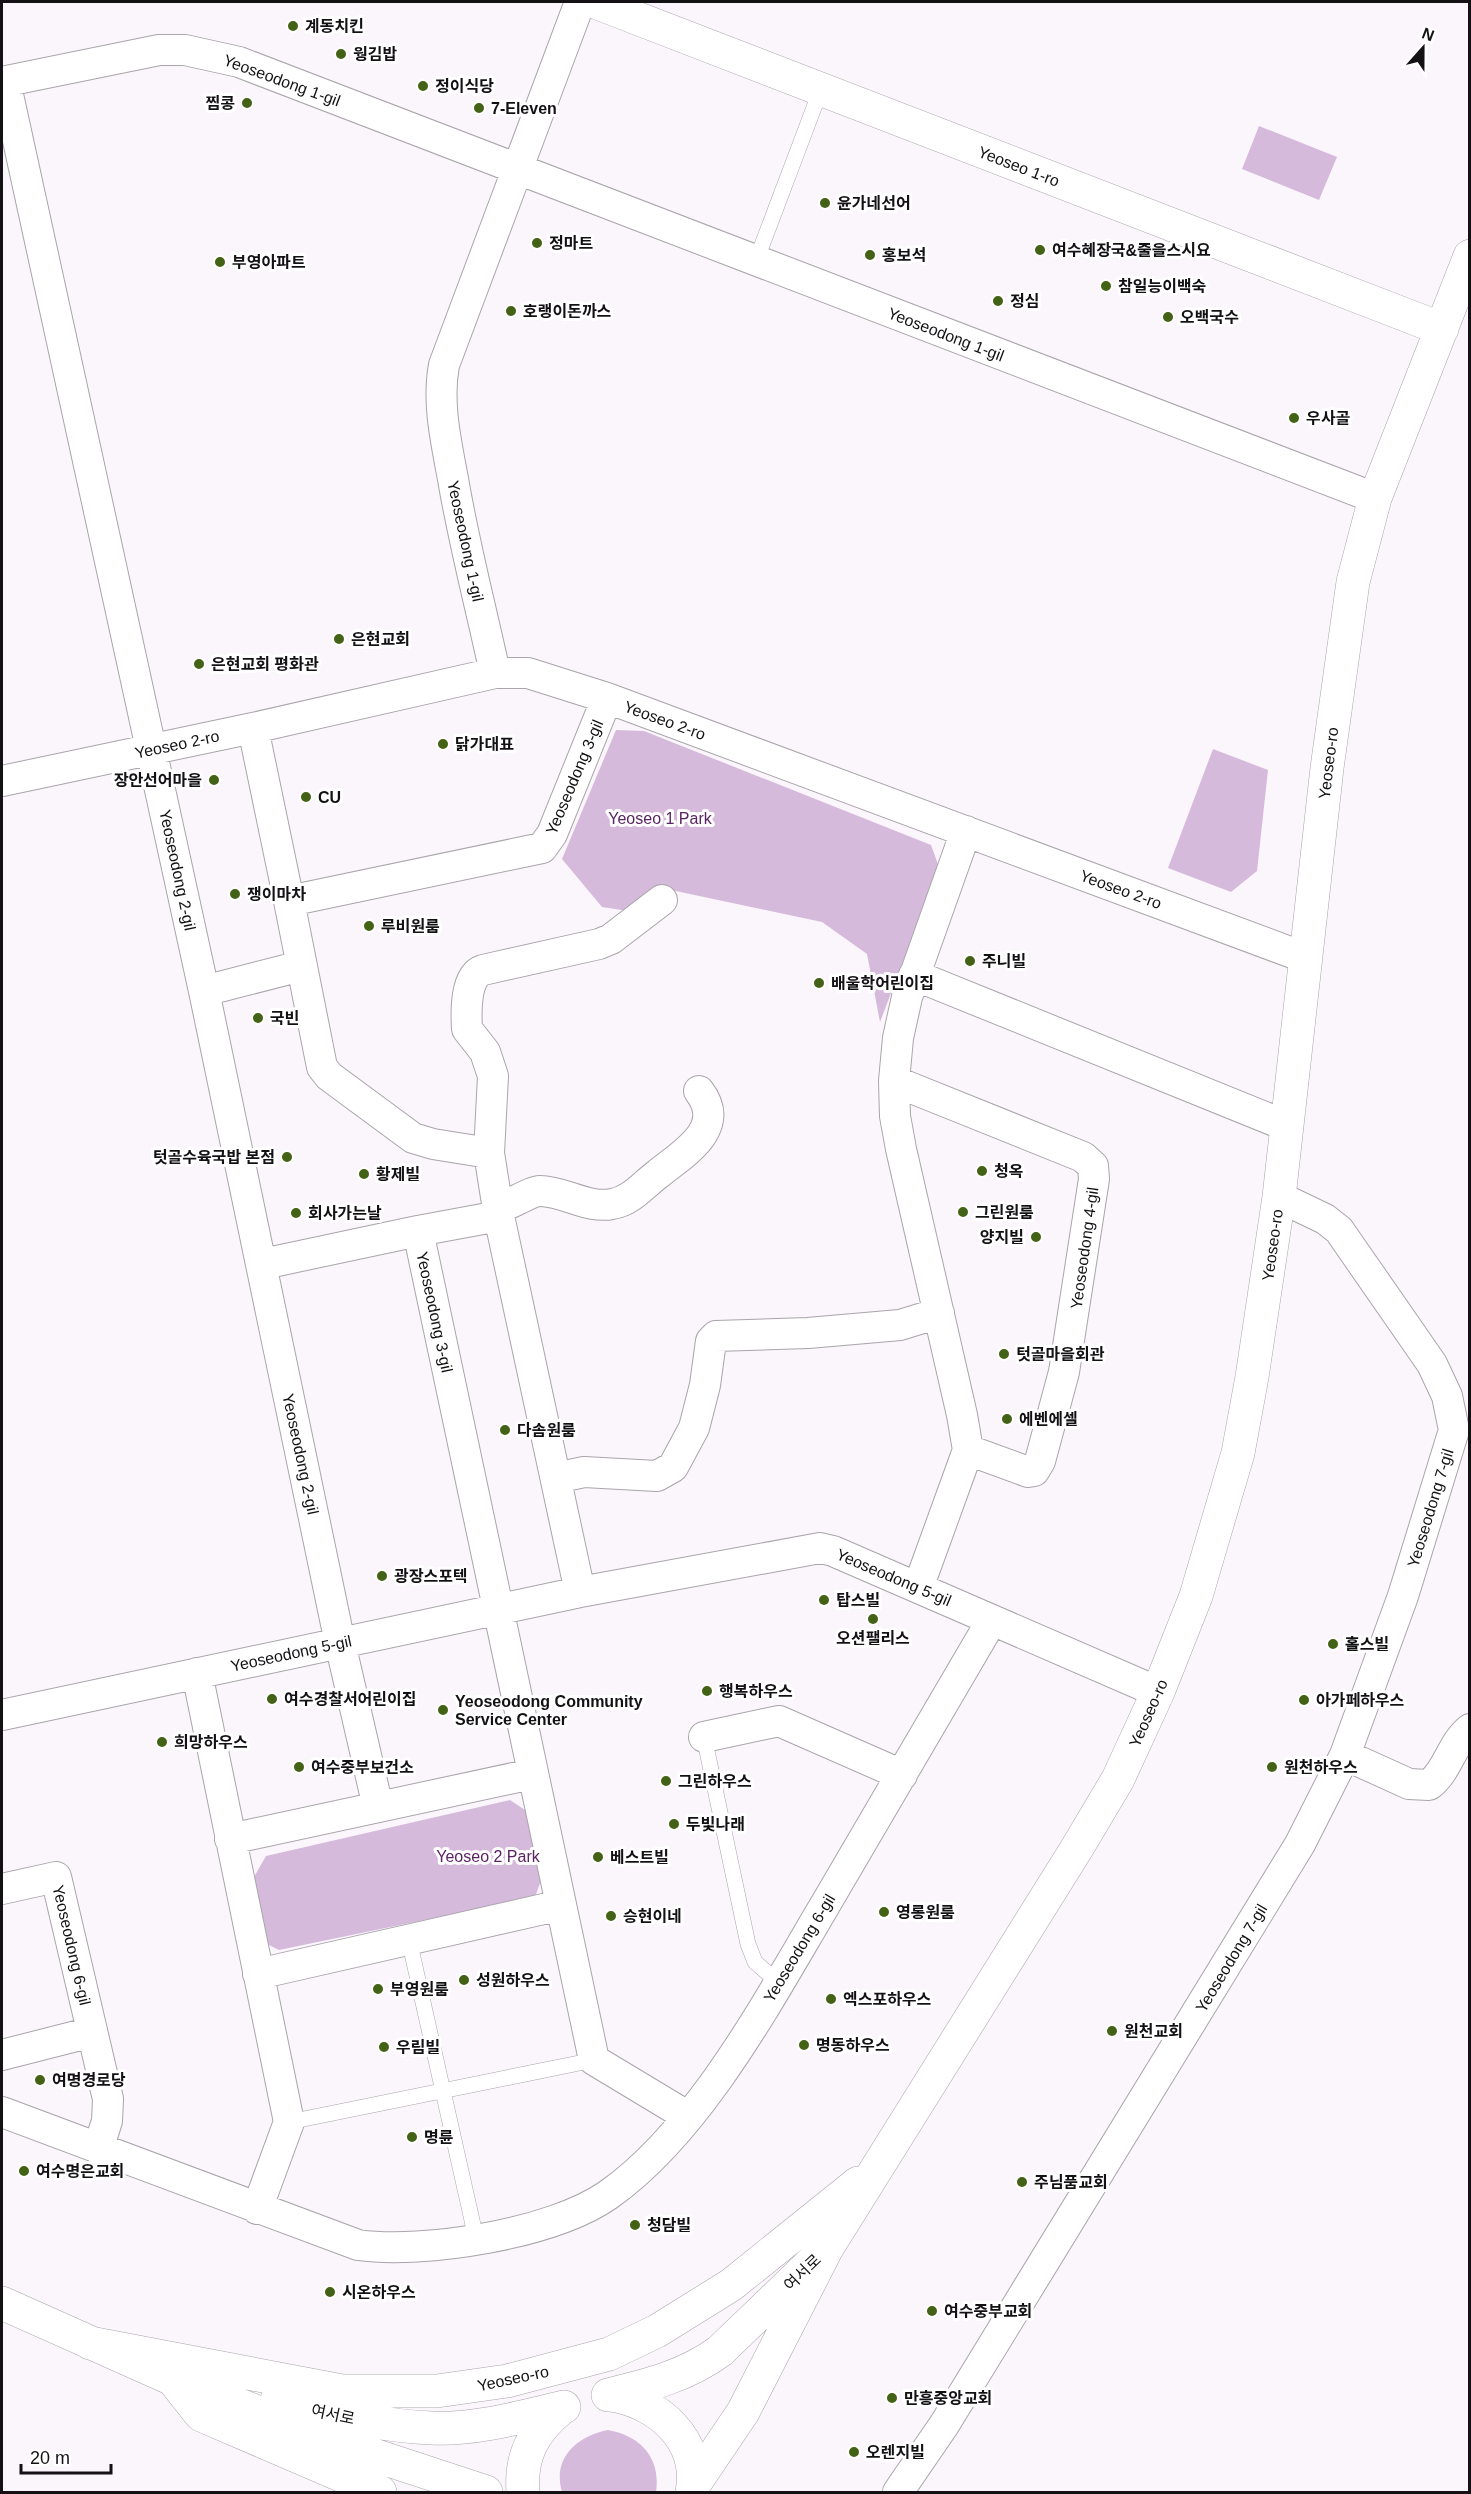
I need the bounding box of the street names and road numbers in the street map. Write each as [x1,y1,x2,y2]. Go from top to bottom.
street label: Yeoseodong 1-gil [221,51,343,110]
street label: Yeoseo 1-ro [976,143,1062,190]
street label: Yeoseodong 1-gil [885,304,1006,364]
street label: Yeoseodong 1-gil [444,479,487,603]
street label: Yeoseo 2-ro [622,698,708,743]
street label: Yeoseodong 3-gil [543,717,606,837]
street label: Yeoseo-ro [1316,726,1341,800]
street label: Yeoseo 2-ro [133,727,221,762]
street label: Yeoseodong 2-gil [156,808,199,932]
street label: Yeoseo 2-ro [1078,867,1164,912]
street label: Yeoseodong 4-gil [1068,1186,1101,1310]
street label: Yeoseo-ro [1259,1208,1286,1282]
street label: Yeoseodong 3-gil [413,1250,456,1374]
street label: Yeoseodong 2-gil [279,1392,322,1516]
street label: Yeoseodong 7-gil [1404,1447,1457,1569]
street label: Yeoseodong 5-gil [834,1546,954,1609]
street label: Yeoseodong 5-gil [229,1632,353,1675]
street label: Yeoseo-ro [1126,1677,1171,1750]
street label: Yeoseodong 6-gil [49,1883,94,2007]
street label: Yeoseodong 6-gil [760,1891,838,2005]
street label: Yeoseodong 7-gil [1192,1901,1270,2015]
street label: 여서로 [781,2251,824,2294]
street label: Yeoseo-ro [476,2363,550,2394]
street label: 여서로 [310,2402,357,2427]

